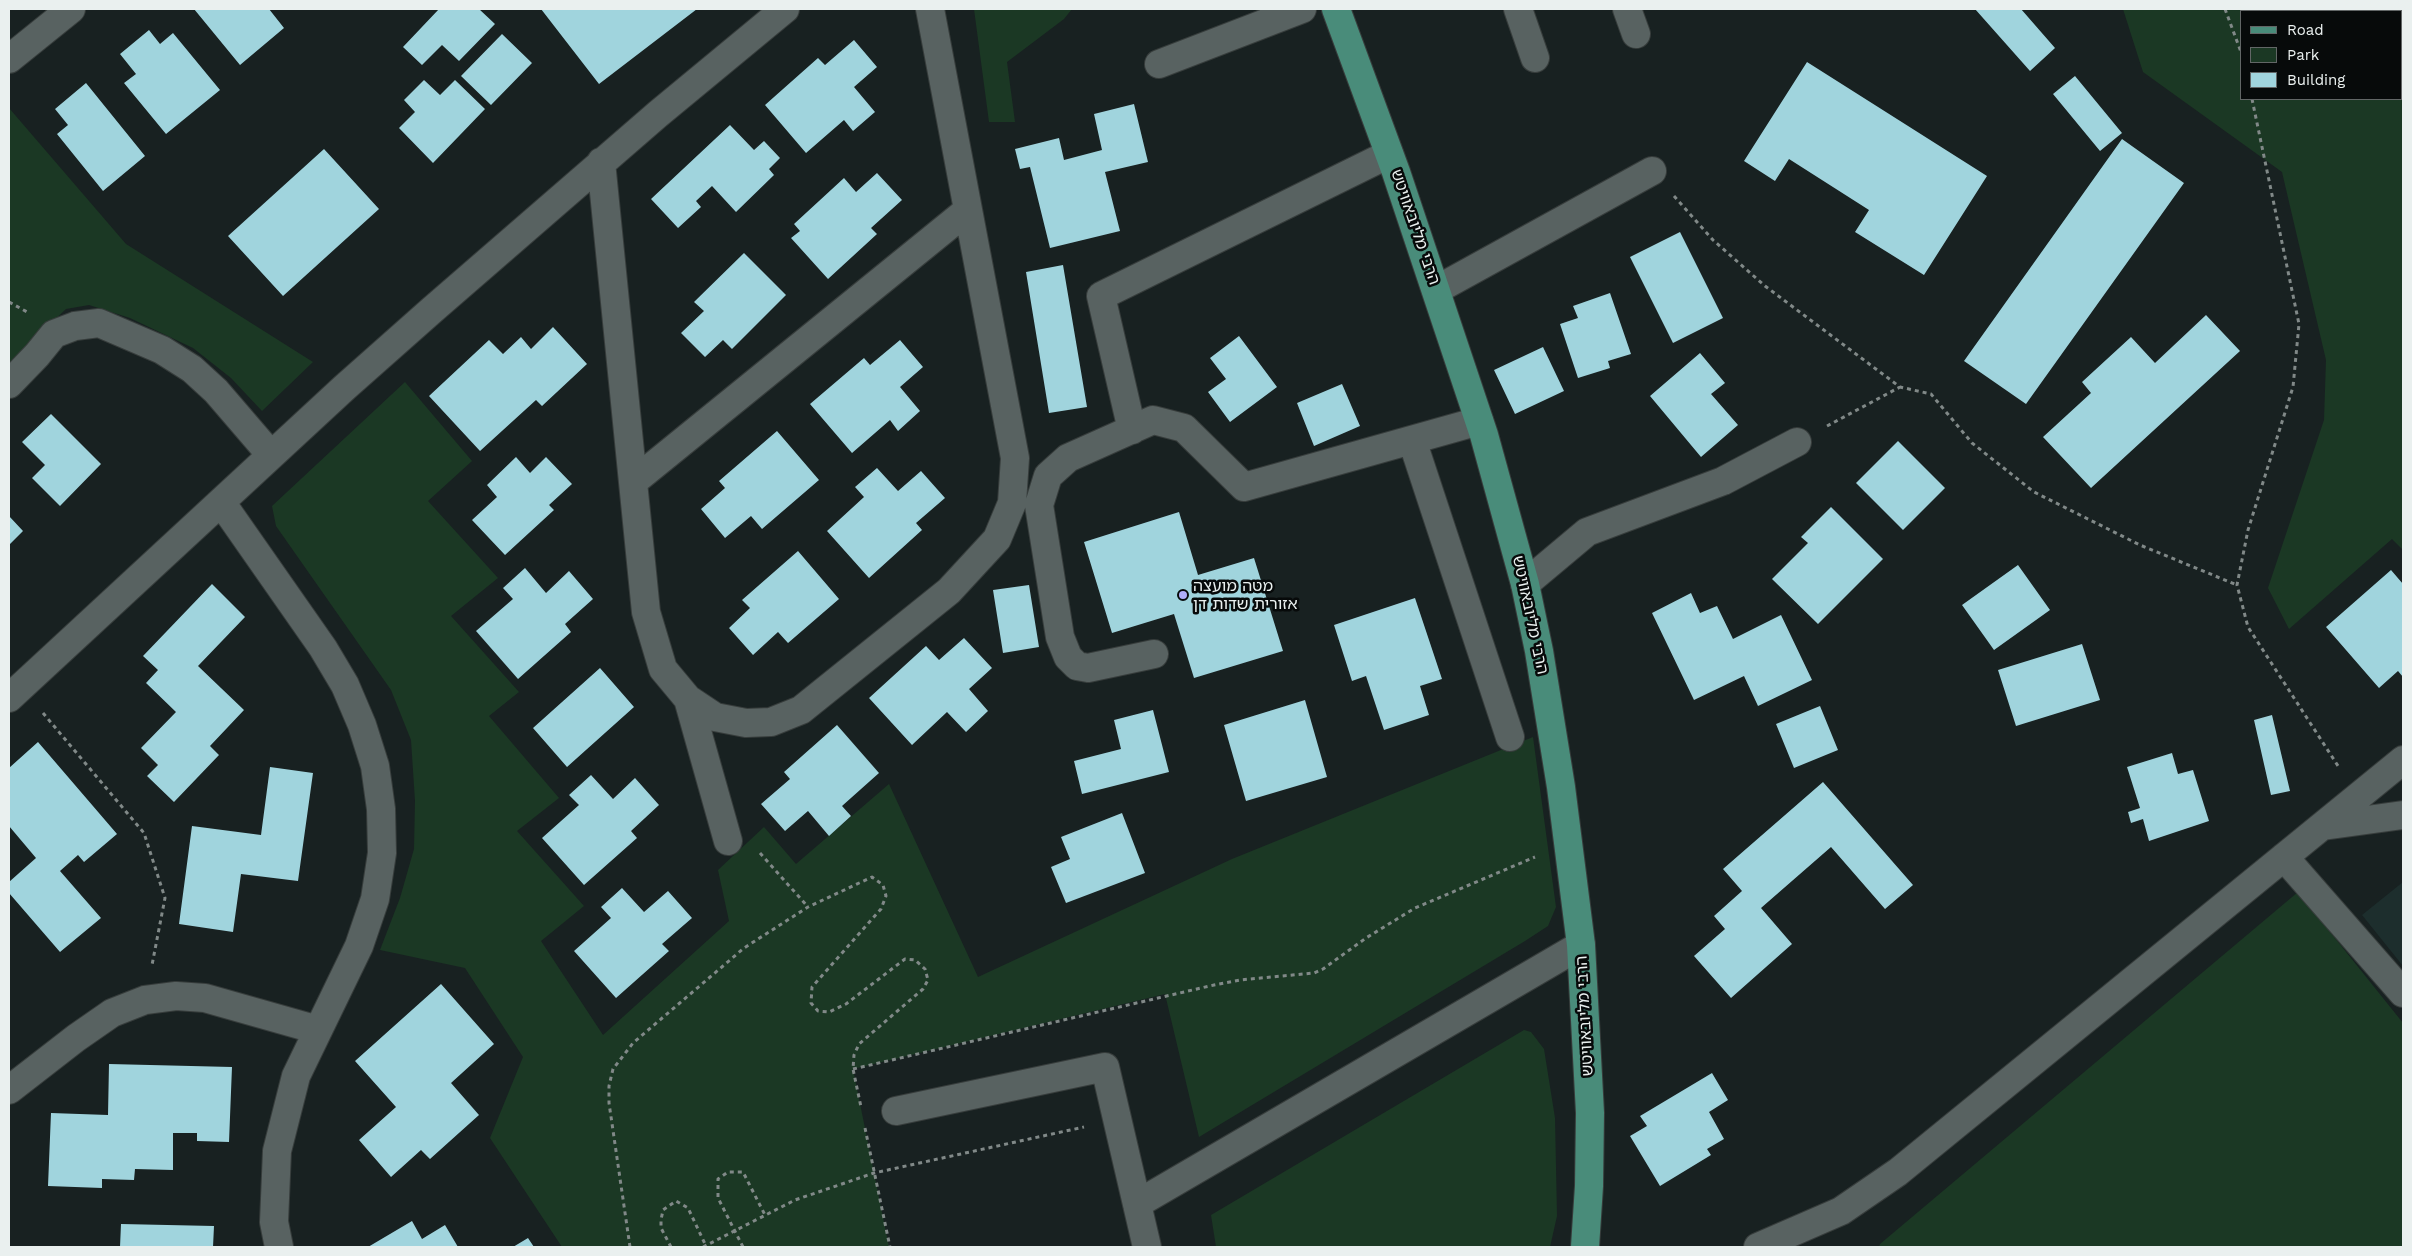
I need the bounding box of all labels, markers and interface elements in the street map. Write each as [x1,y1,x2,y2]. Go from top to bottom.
legend [2240,10,2402,100]
text: Road [2287,21,2324,39]
text: Park [2287,46,2319,64]
text: Building [2287,71,2345,89]
street label: הרבי מליובאוויטש [1386,167,1444,287]
street label: הרבי מליובאוויטש [1508,554,1552,676]
place label: מטה מועצה אזורית שדות דן [1193,576,1298,614]
marker: מטה מועצה אזורית שדות דן [1177,589,1189,601]
street label: הרבי מליובאוויטש [1572,955,1598,1077]

